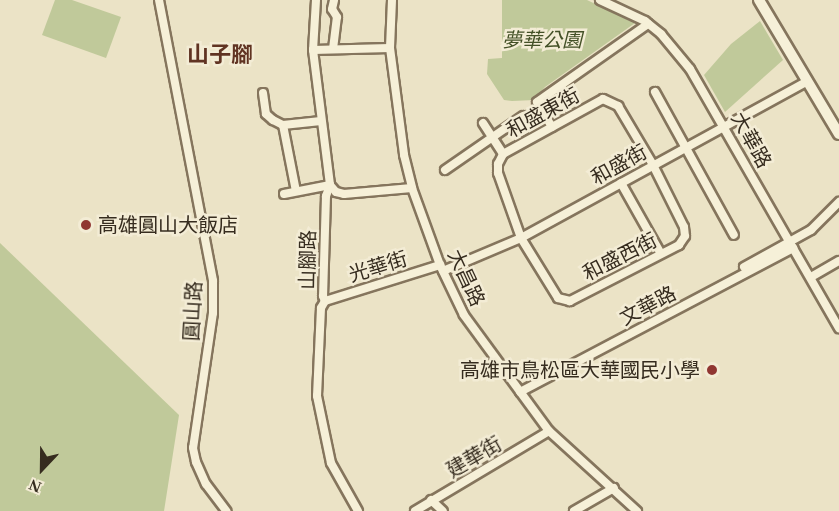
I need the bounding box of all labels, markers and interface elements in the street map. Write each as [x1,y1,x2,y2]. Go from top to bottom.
park label: 夢華公園 [502,28,582,52]
district label: 山子腳 [187,42,253,68]
street label: 和盛東街 [502,83,584,143]
street label: 大華路 [726,108,776,172]
street label: 和盛街 [587,140,651,190]
place label: 高雄圓山大飯店 [98,213,238,237]
marker: 高雄圓山大飯店 [79,218,93,232]
street label: 和盛西街 [579,228,661,286]
street label: 山腳路 [295,230,321,290]
street label: 大昌路 [442,246,490,310]
street label: 光華街 [346,247,410,287]
street label: 圓山路 [179,280,207,342]
street label: 文華路 [616,281,680,331]
place label: 高雄市鳥松區大華國民小學 [460,358,700,382]
marker: 高雄市鳥松區大華國民小學 [705,363,719,377]
street label: 建華街 [442,432,506,482]
north arrow [12,439,72,499]
text: N [27,476,44,496]

